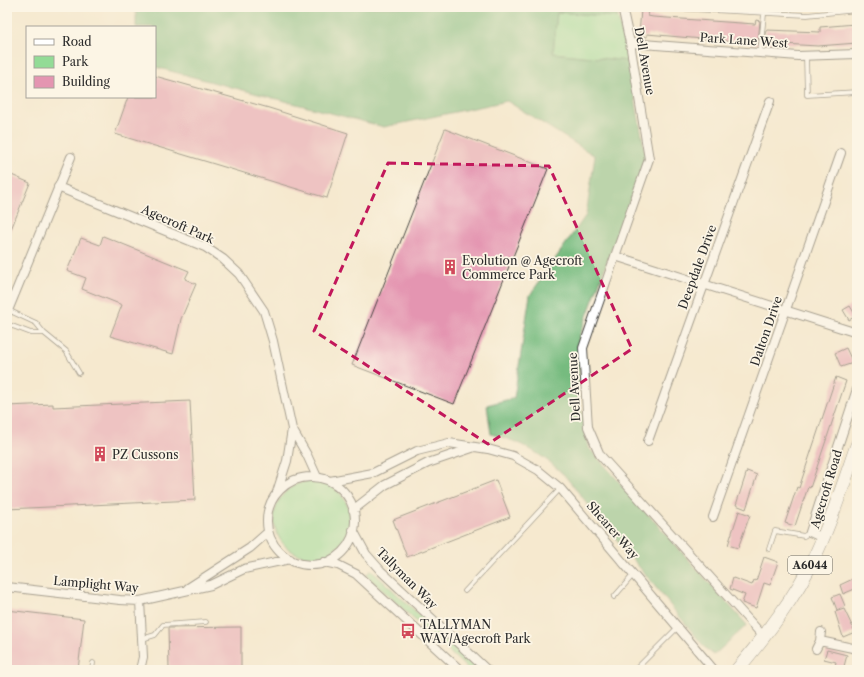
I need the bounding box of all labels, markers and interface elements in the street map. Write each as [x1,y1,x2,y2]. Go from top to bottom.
legend [26,26,156,98]
street label: Dell Avenue [632,26,658,97]
street label: Park Lane West [699,29,789,51]
text: Road [62,34,92,49]
text: Park [62,54,89,69]
text: Building [62,74,110,89]
street label: Agecroft Park [138,201,218,247]
street label: Deepdale Drive [675,222,719,311]
place label: Evolution @ Agecroft Commerce Park [462,253,583,282]
building icon: Evolution @ Agecroft Commerce Park [441,258,459,276]
street label: Dalton Drive [747,294,785,368]
street label: Dell Avenue [565,352,583,422]
building icon: PZ Cussons [91,445,109,463]
place label: PZ Cussons [112,447,178,462]
street label: Agecroft Road [807,447,845,531]
street label: Shearer Way [584,498,642,562]
street label: Tallyman Way [373,544,441,612]
road number: A6044 [788,556,832,574]
street label: Lamplight Way [53,573,140,595]
place label: TALLYMAN WAY/Agecroft Park [419,617,532,646]
bus stop icon: TALLYMAN WAY/Agecroft Park [399,622,417,640]

